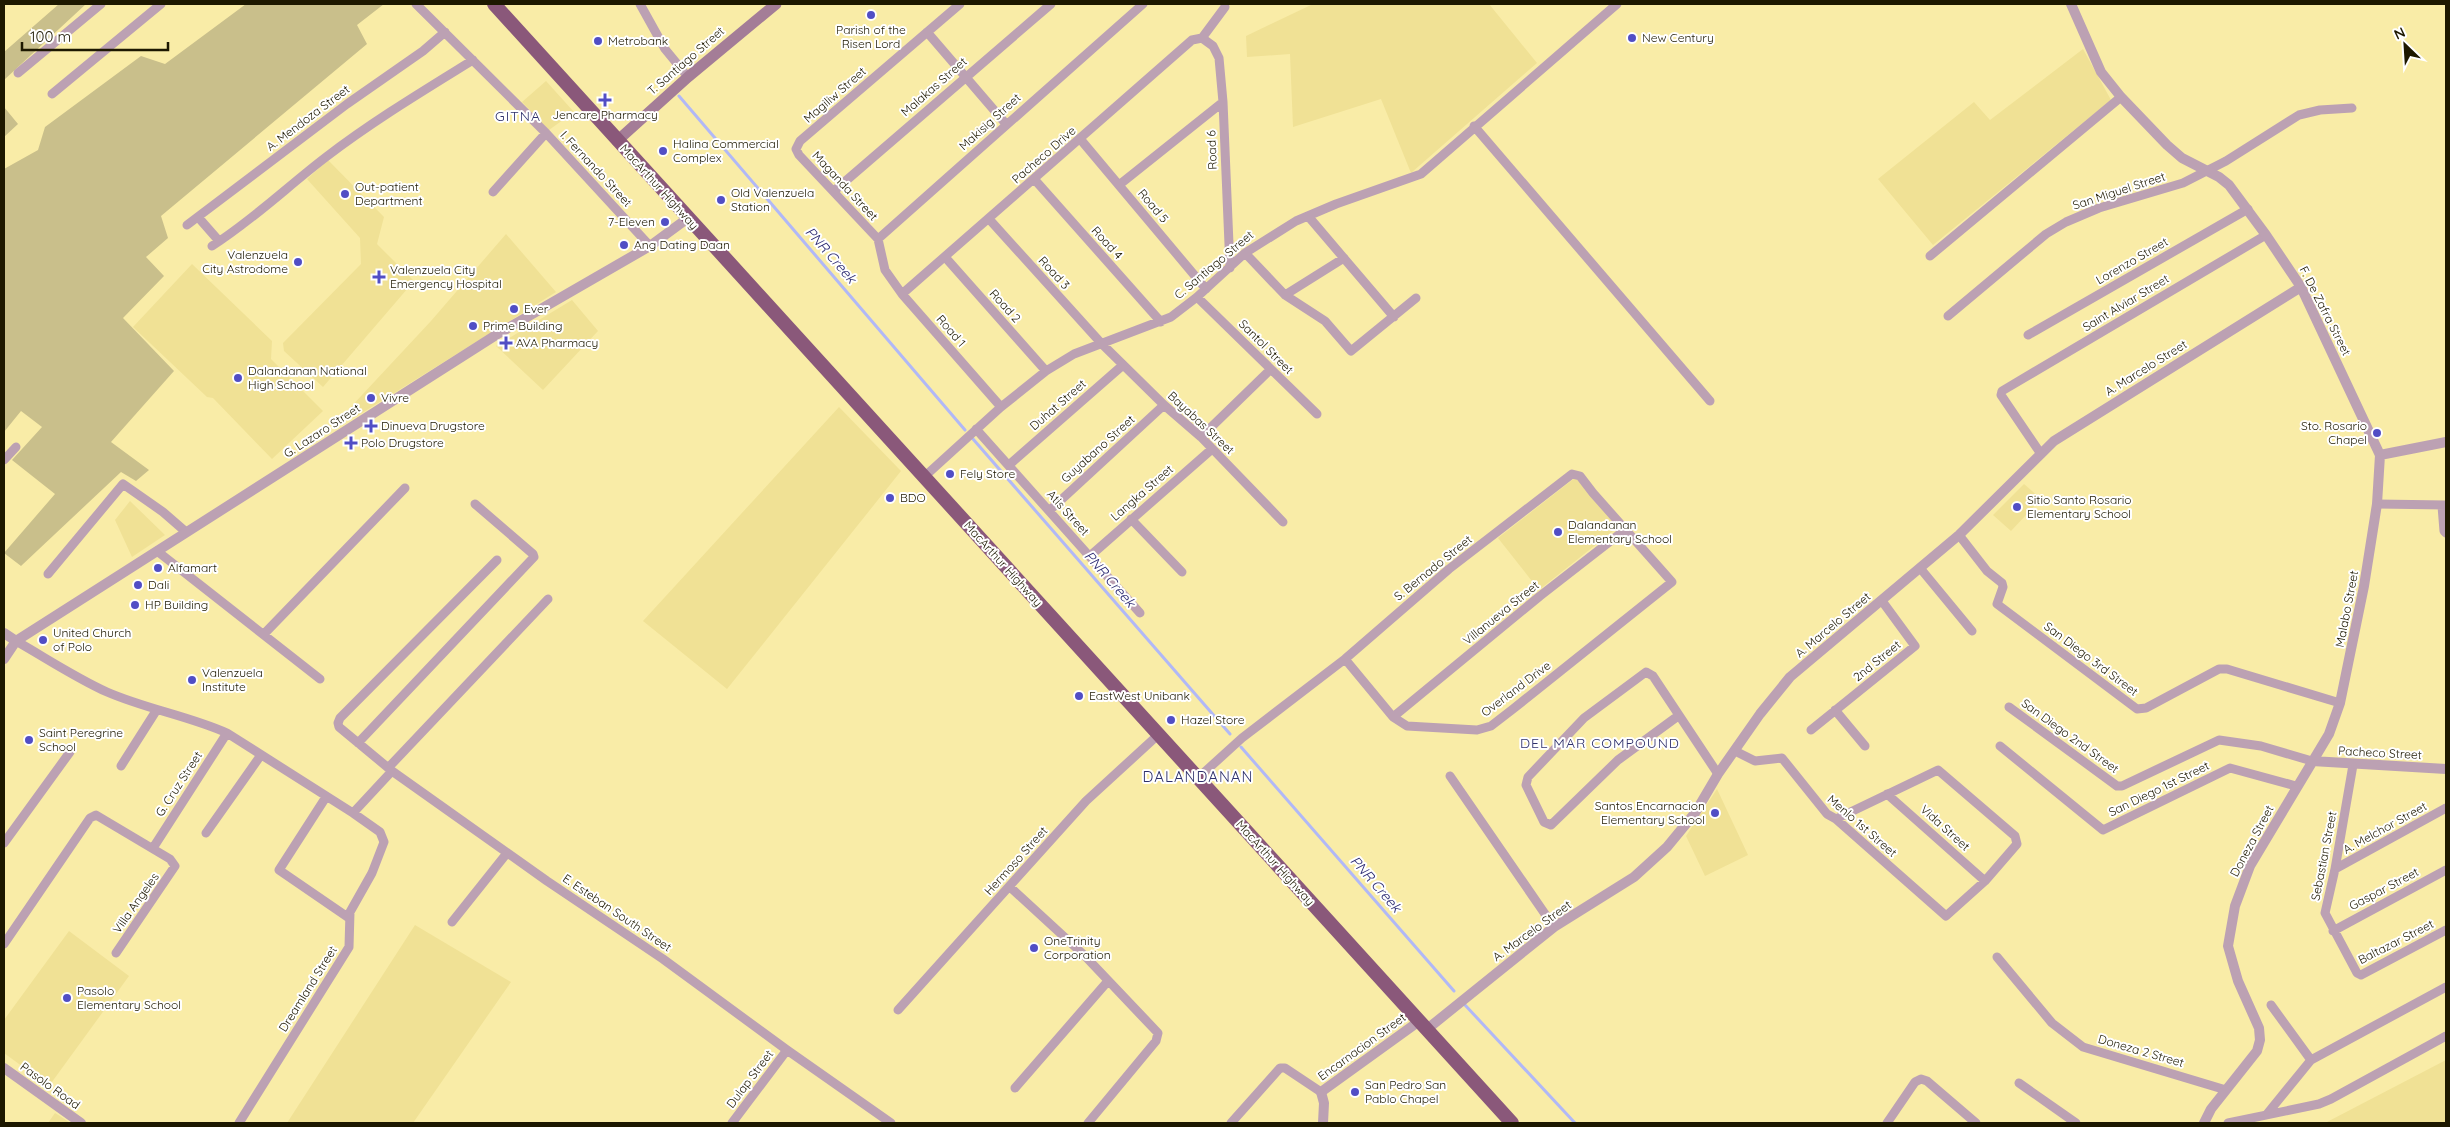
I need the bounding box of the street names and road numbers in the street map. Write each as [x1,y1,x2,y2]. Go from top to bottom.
street label: T. Santiago Street [644,23,727,98]
street label: Malakas Street [898,54,970,119]
street label: Magiliw Street [800,63,869,126]
street label: A. Mendoza Street [263,81,352,154]
street label: Makisig Street [956,90,1024,153]
street label: Pacheco Drive [1009,123,1079,186]
street label: I. Fernando Street [557,128,635,210]
street label: Road 6 [1203,129,1220,170]
street label: MacArthur Highway [617,141,702,233]
street label: Maganda Street [809,148,881,223]
street label: San Miguel Street [2071,168,2167,213]
street label: Road 5 [1135,186,1172,226]
street label: Road 4 [1089,223,1126,262]
street label: C. Santiago Street [1171,227,1256,302]
street label: Lorenzo Street [2093,234,2170,287]
street label: Road 3 [1036,253,1073,292]
street label: F. De Zafra Street [2296,264,2354,358]
street label: Saint Alviar Street [2080,271,2172,334]
street label: Road 2 [987,286,1024,326]
street label: Road 1 [933,312,969,350]
street label: Santol Street [1236,316,1297,377]
street label: A. Marcelo Street [2102,336,2189,399]
street label: Duhat Street [1026,376,1089,433]
street label: Bayabas Street [1165,388,1238,457]
street label: G. Lazaro Street [281,400,363,461]
street label: Guyabano Street [1058,412,1138,486]
street label: Langka Street [1107,461,1176,524]
street label: Atis Street [1044,487,1093,539]
street label: MacArthur Highway [961,518,1046,610]
street label: S. Bernado Street [1391,532,1475,604]
street label: Malabo Street [2332,569,2361,649]
street label: Villanueva Street [1460,577,1542,648]
street label: A. Marcelo Street [1792,589,1873,660]
street label: San Diego 3rd Street [2041,618,2141,699]
street label: 2nd Street [1850,637,1904,684]
street label: Overland Drive [1478,657,1554,720]
street label: San Diego 2nd Street [2019,695,2122,776]
street label: Pacheco Street [2338,743,2422,762]
street label: G. Cruz Street [152,748,205,819]
street label: San Diego 1st Street [2106,758,2212,819]
street label: Menlo 1st Street [1825,791,1900,860]
street label: A. Melchor Street [2340,798,2429,857]
street label: Vida Street [1918,802,1973,854]
street label: Doneza Street [2226,802,2277,879]
street label: Sebastian Street [2308,810,2340,902]
street label: MacArthur Highway [1233,817,1318,909]
street label: Hermoso Street [981,823,1050,898]
street label: Gaspar Street [2346,864,2421,913]
street label: Villa Angeles [109,869,162,936]
street label: E. Esteban South Street [560,871,675,955]
street label: A. Marcelo Street [1489,897,1574,964]
street label: Baltazar Street [2355,916,2436,967]
street label: Dreamland Street [275,943,340,1034]
street label: Encarnacion Street [1315,1010,1409,1084]
street label: Doneza 2 Street [2096,1031,2186,1070]
street label: Dulap Street [723,1047,776,1111]
street label: Pasolo Road [17,1059,83,1112]

